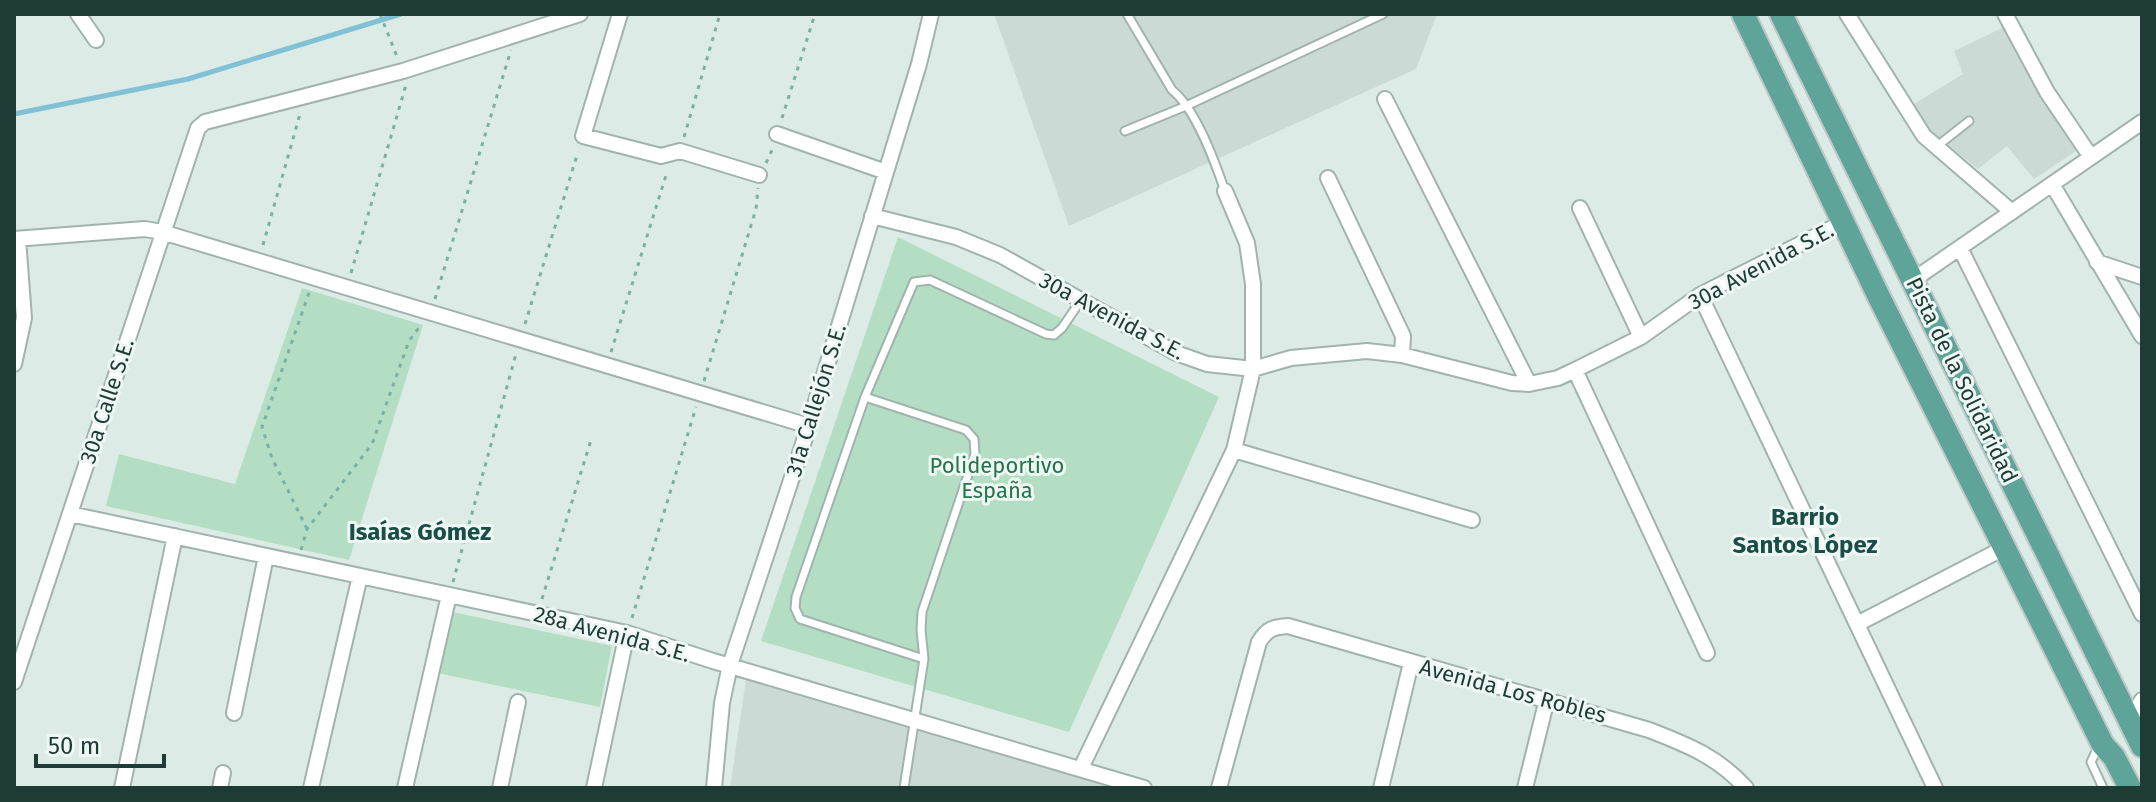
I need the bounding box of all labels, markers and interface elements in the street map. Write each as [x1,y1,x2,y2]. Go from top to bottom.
street label: 30a Avenida S.E. [1684,216,1838,316]
street label: 30a Avenida S.E. [1035,266,1189,366]
street label: Pista de la Solidaridad [1900,273,2024,487]
street label: 31a Callejón S.E. [780,320,852,480]
street label: 30a Calle S.E. [74,335,140,467]
park label: Polideportivo España [930,452,1064,504]
district label: Barrio Santos López [1733,503,1877,559]
district label: Isaías Gómez [349,518,491,546]
street label: 28a Avenida S.E. [531,600,693,668]
street label: Avenida Los Robles [1417,653,1609,729]
scale bar [36,718,164,768]
text: 50 m [48,732,100,760]

